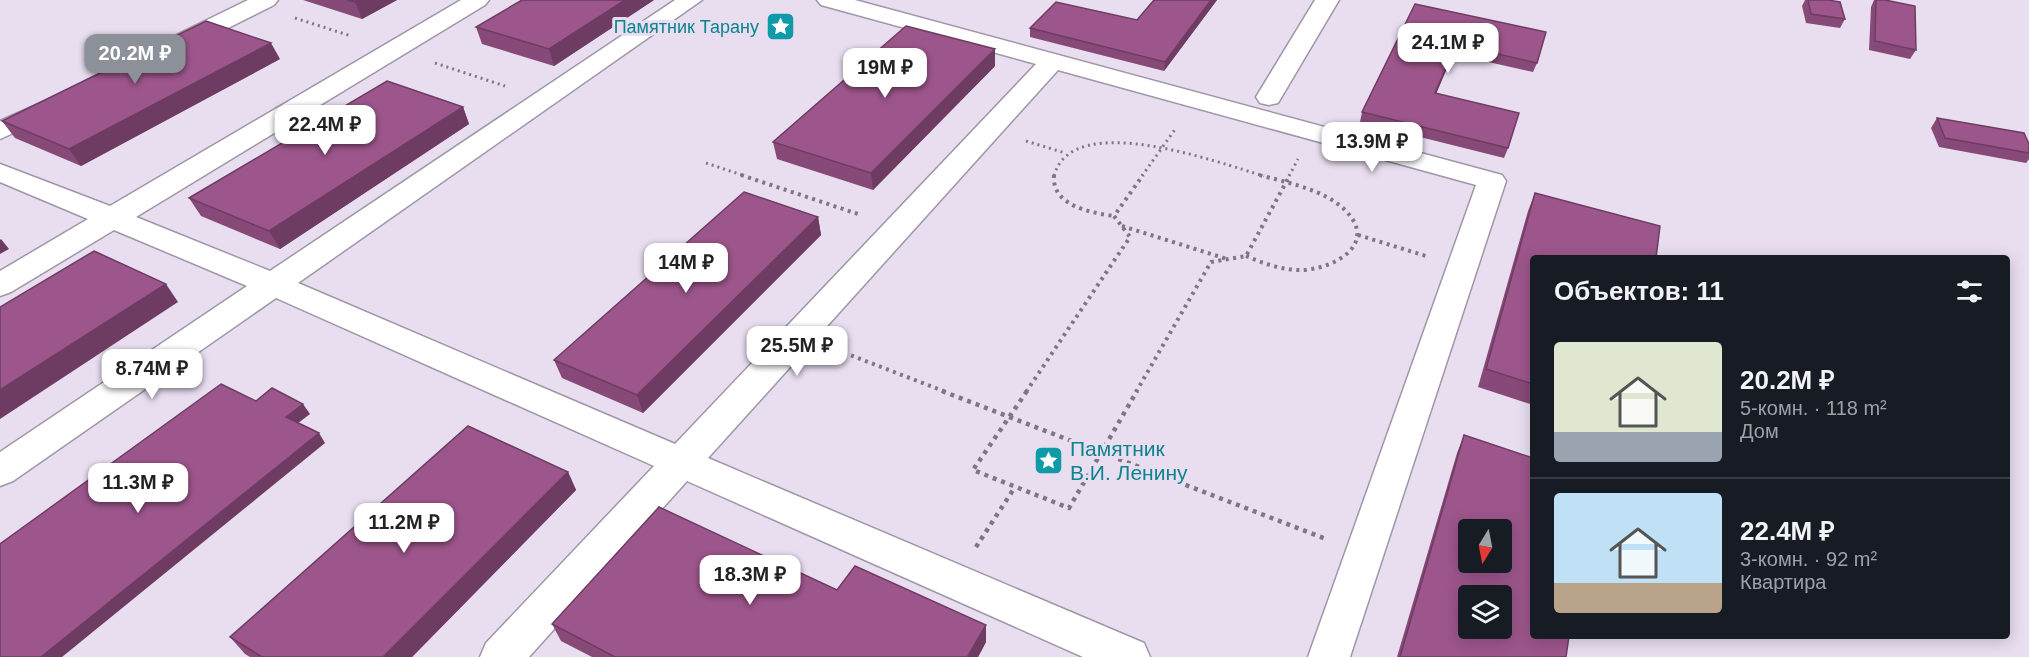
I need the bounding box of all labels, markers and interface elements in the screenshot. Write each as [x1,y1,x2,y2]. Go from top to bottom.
place icon: Памятник Тарану [764,11,796,43]
place label: Памятник Тарану [614,17,759,37]
pin: 24.1M ₽ [1393,23,1503,74]
text: 24.1M ₽ [1412,31,1484,53]
pin: 20.2M ₽ [80,34,190,85]
text: 20.2M ₽ [99,42,171,64]
pin: 19M ₽ [843,48,927,99]
text: 19M ₽ [857,56,913,78]
pin: 22.4M ₽ [270,105,380,156]
text: 22.4M ₽ [289,113,361,135]
pin: 13.9M ₽ [1317,122,1427,173]
text: 13.9M ₽ [1336,130,1408,152]
pin: 14M ₽ [644,243,728,294]
text: 14M ₽ [658,251,714,273]
icon: filters [1953,275,1986,308]
text: Объектов: 11 [1554,276,1724,306]
pin: 25.5M ₽ [742,326,852,377]
text: 25.5M ₽ [761,334,833,356]
pin: 8.74M ₽ [97,349,207,400]
text: 8.74M ₽ [116,357,188,379]
text: 20.2M ₽ [1740,365,1835,395]
icon: home [1602,366,1674,438]
text: 5-комн. · 118 m² [1740,397,1887,419]
text: Дом [1740,420,1779,442]
place label: Памятник В.И. Ленину [1070,437,1188,484]
place icon: Памятник В.И. Ленину [1033,444,1065,476]
pin: 11.3M ₽ [83,463,193,514]
text: 11.3M ₽ [102,471,174,493]
pin: 11.2M ₽ [349,503,459,554]
text: 11.2M ₽ [368,511,440,533]
text: 22.4M ₽ [1740,516,1835,546]
icon: home [1602,517,1674,589]
north arrow [1458,519,1512,573]
map controls [1458,519,1512,639]
text: 3-комн. · 92 m² [1740,548,1877,570]
pin: 18.3M ₽ [695,555,805,606]
text: 18.3M ₽ [714,563,786,585]
text: Квартира [1740,571,1826,593]
button: layers [1458,585,1512,639]

